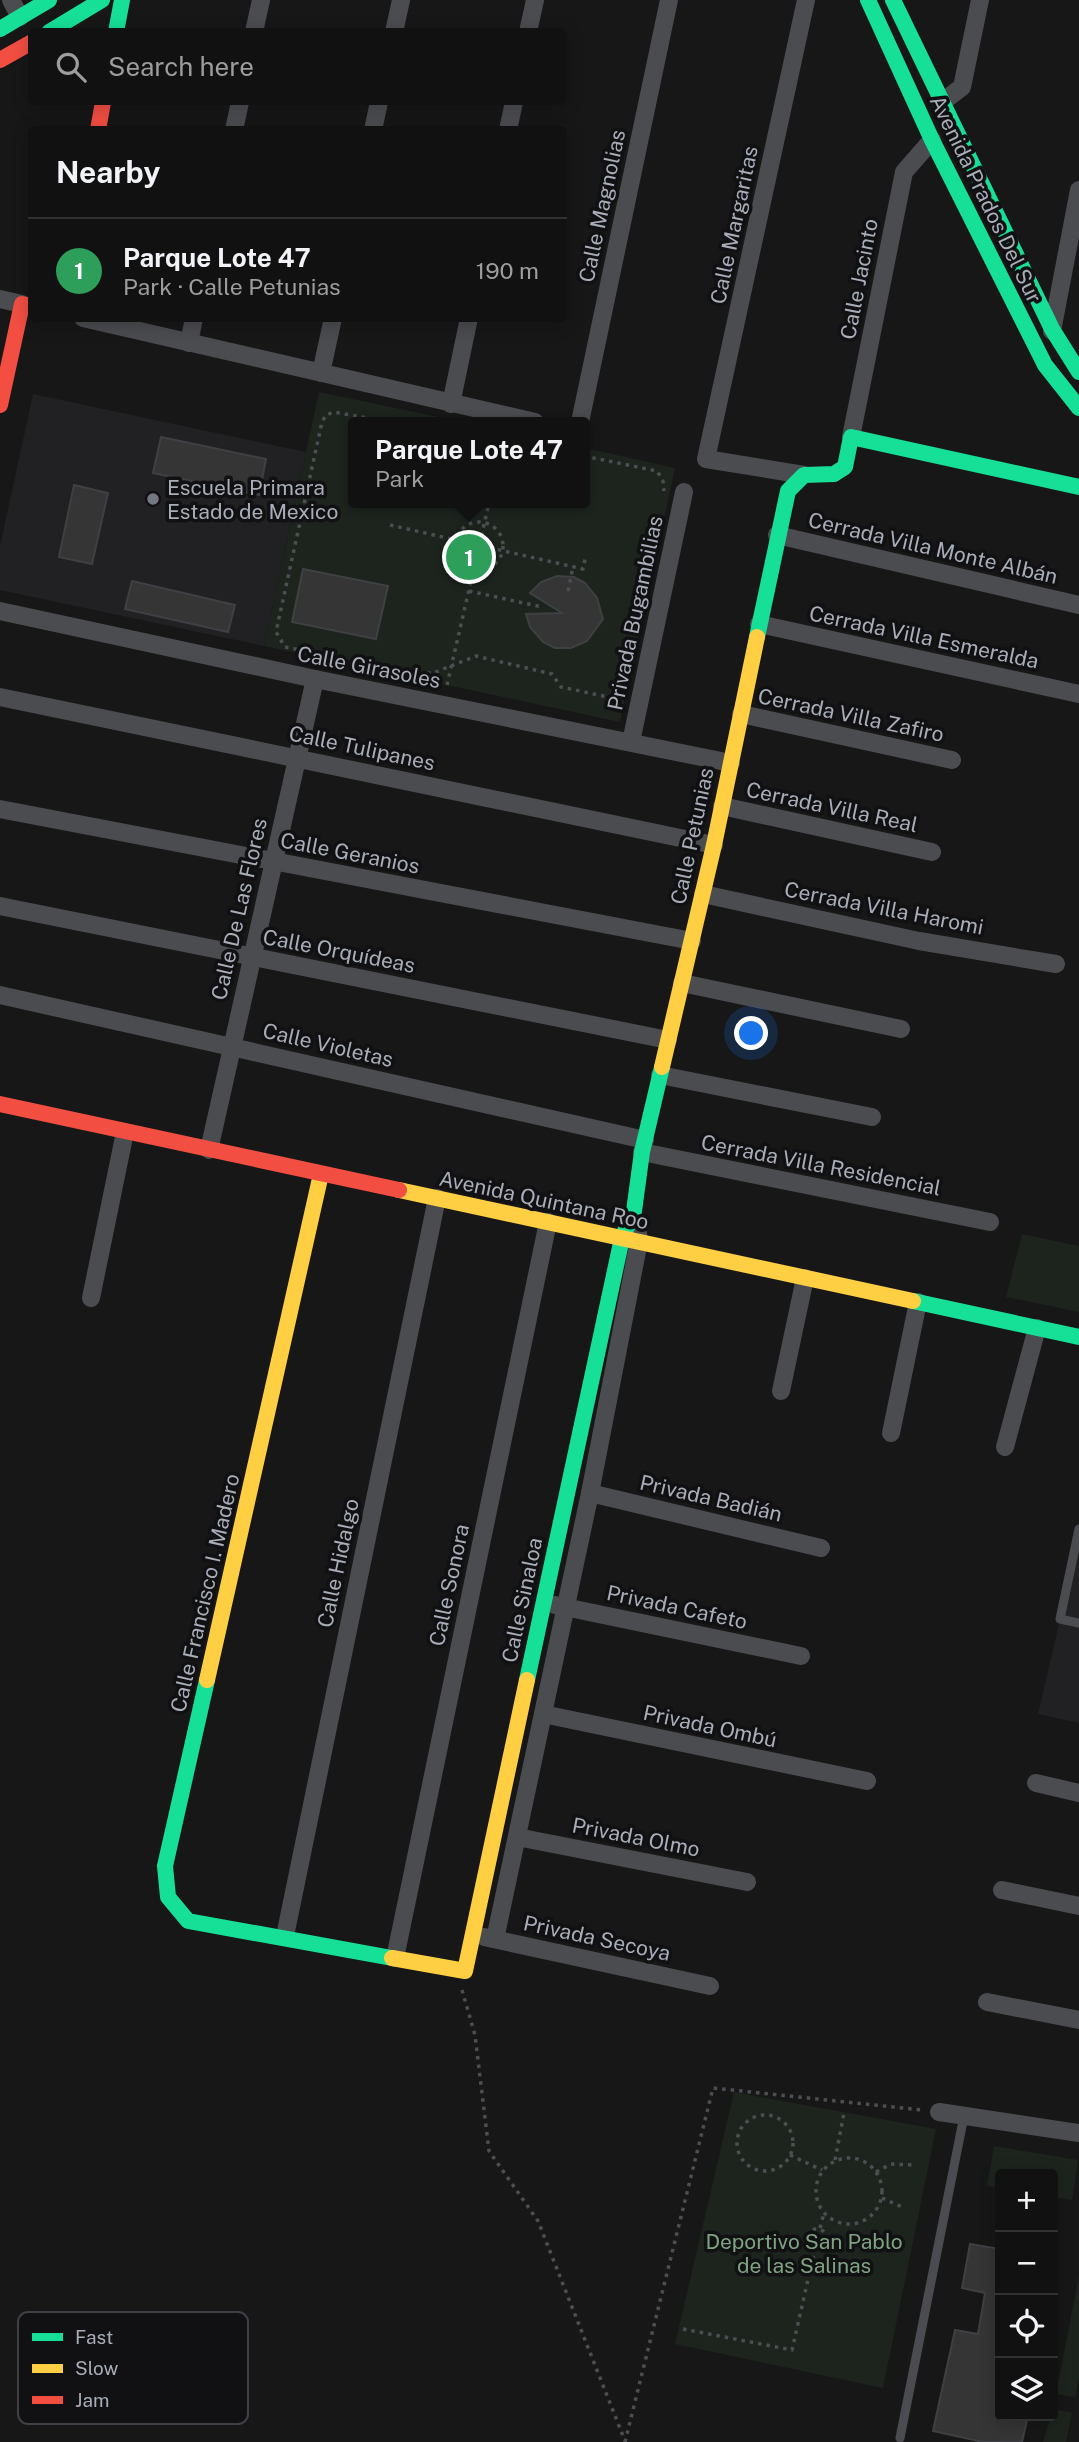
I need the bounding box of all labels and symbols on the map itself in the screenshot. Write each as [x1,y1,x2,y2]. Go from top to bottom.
street label: Avenida Prados Del Sur [925,91,1047,307]
street label: Calle Magnolias [574,127,630,285]
street label: Calle Margaritas [705,144,763,306]
street label: Calle Jacinto [835,216,883,342]
place label: Escuela Primara Estado de Mexico [167,475,338,524]
marker: Escuela Primara Estado de Mexico [145,491,161,507]
street label: Cerrada Villa Monte Albán [806,507,1060,589]
street label: Privada Bugambilias [602,513,668,713]
pin: 1 [446,531,492,583]
street label: Cerrada Villa Esmeralda [807,600,1041,674]
street label: Calle Girasoles [295,641,443,693]
street label: Cerrada Villa Zafiro [756,683,946,747]
street label: Calle Tulipanes [287,720,437,776]
street label: Calle Petunias [665,765,719,907]
street label: Cerrada Villa Real [744,777,920,837]
street label: Calle De Las Flores [206,816,272,1002]
street label: Calle Geranios [278,827,422,879]
street label: Cerrada Villa Haromi [782,876,986,940]
street label: Calle Orquídeas [261,924,417,978]
your location [734,1016,768,1050]
street label: Calle Violetas [260,1018,396,1072]
street label: Cerrada Villa Residencial [699,1129,943,1201]
street label: Avenida Quintana Roo [437,1166,651,1234]
street label: Privada Badián [637,1469,785,1527]
street label: Calle Francisco I. Madero [165,1471,245,1715]
street label: Calle Hidalgo [312,1496,364,1630]
street label: Calle Sonora [424,1522,474,1648]
street label: Calle Sinaloa [497,1535,547,1665]
street label: Privada Cafeto [605,1580,749,1634]
street label: Privada Ombú [641,1700,779,1752]
street label: Privada Olmo [570,1812,702,1862]
street label: Privada Secoya [521,1910,673,1966]
park label: Deportivo San Pablo de las Salinas [705,2229,903,2278]
legend [18,2312,248,2424]
text: Fast [75,2326,113,2348]
text: Slow [75,2357,119,2379]
text: Jam [75,2389,109,2411]

